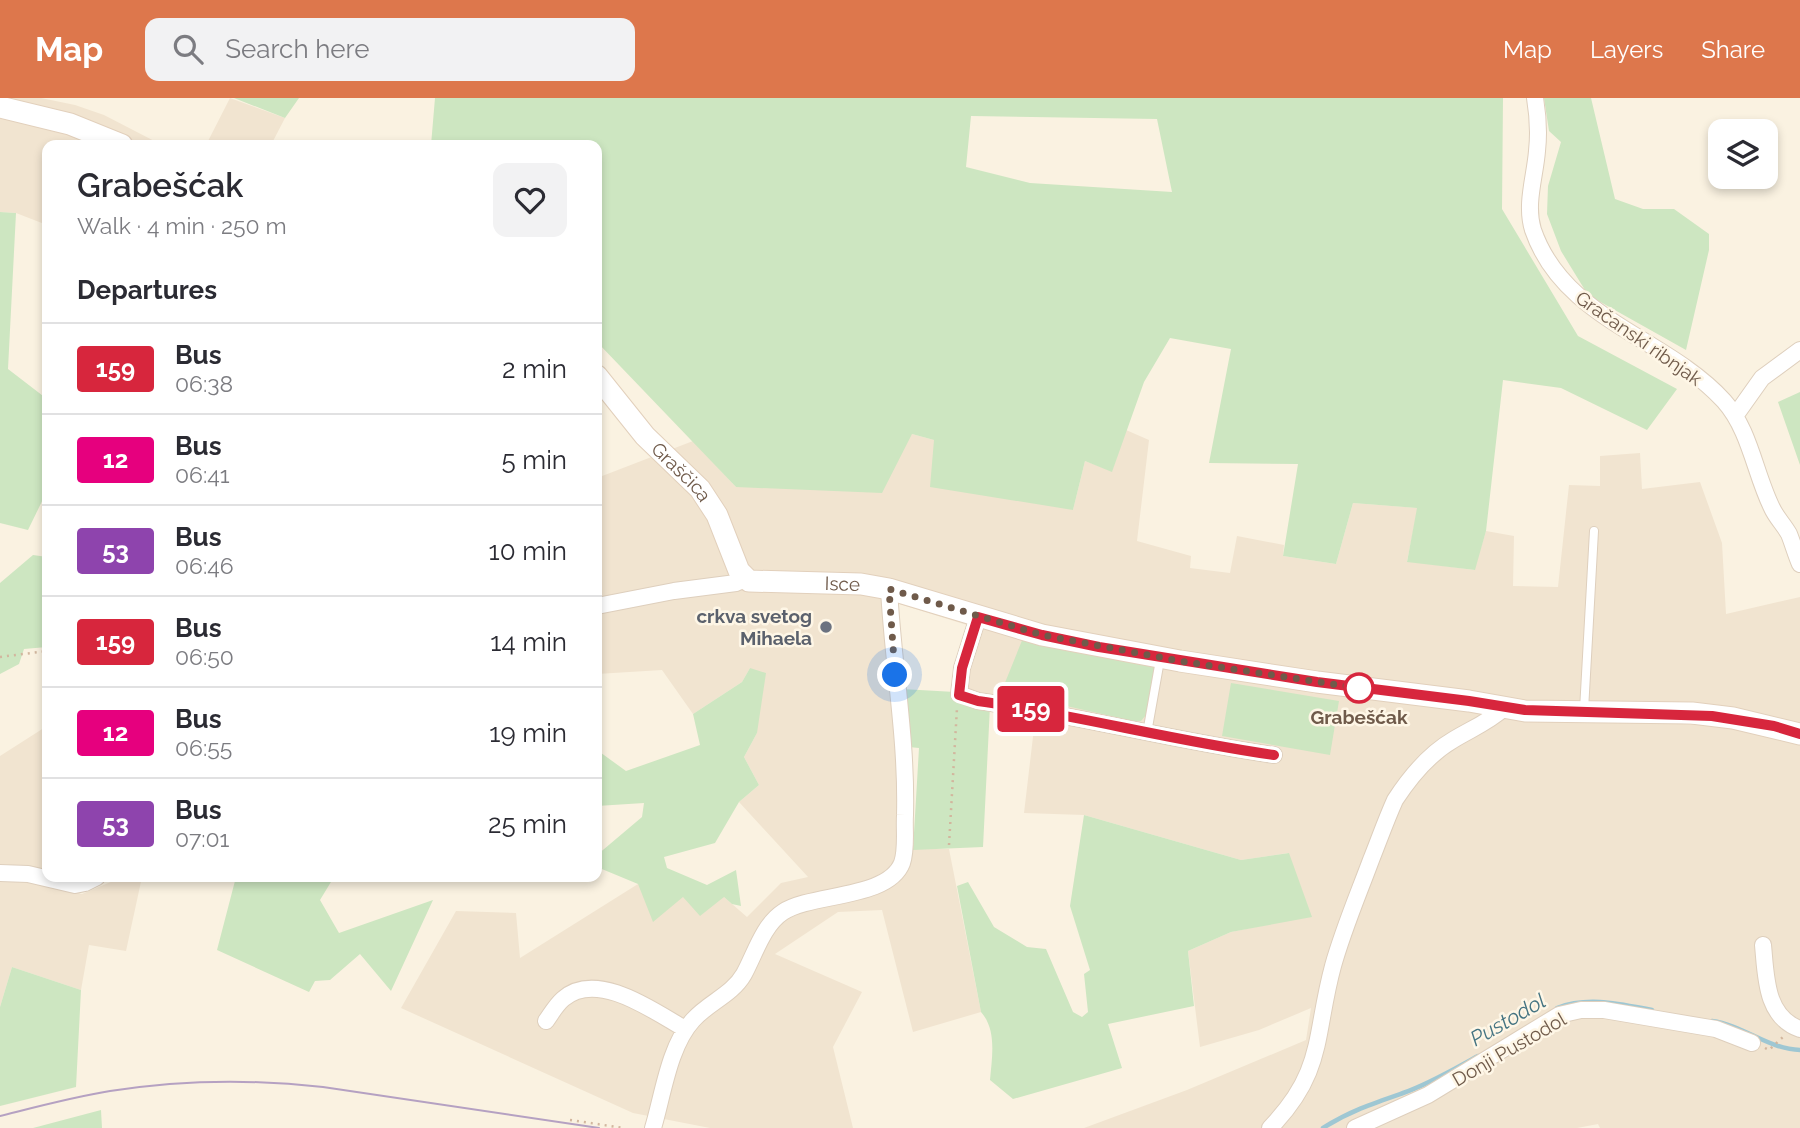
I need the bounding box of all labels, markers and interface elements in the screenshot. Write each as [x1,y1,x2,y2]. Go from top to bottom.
search box [145,18,635,81]
text: Map [35,30,103,69]
icon: search [169,30,207,68]
text: Search here [225,34,370,64]
text: Map [1503,35,1552,64]
text: Layers [1590,35,1663,64]
text: Share [1701,35,1765,64]
map controls [1708,119,1778,189]
button: layers [1708,119,1778,189]
button: heart [493,163,567,237]
text: Grabešćak [77,166,243,205]
text: Walk · 4 min · 250 m [77,212,287,239]
text: Departures [77,275,217,305]
street label: Gračanski ribnjak [1572,286,1706,390]
text: Bus [175,340,222,370]
text: 159 [96,354,135,383]
text: 2 min [502,354,567,384]
text: 06:38 [175,370,233,397]
text: Bus [175,431,222,461]
street label: Graščica [647,437,716,505]
text: 12 [103,445,128,474]
text: 5 min [501,445,567,475]
text: 06:41 [175,461,230,488]
text: Bus [175,522,222,552]
text: 53 [102,536,129,565]
text: 10 min [489,536,567,566]
text: 06:46 [175,552,234,579]
street label: Isce [824,572,860,595]
place label: crkva svetog Mihaela [696,605,812,649]
text: Bus [175,613,222,643]
marker: crkva svetog Mihaela [818,619,834,635]
text: 159 [96,627,135,656]
text: 14 min [490,627,567,657]
text: 06:50 [175,643,234,670]
your location [877,657,912,692]
marker: Grabešćak [1344,673,1374,703]
line badge: 159 [991,686,1071,732]
text: 159 [1011,694,1051,723]
text: Bus [175,704,222,734]
place label: Grabešćak [1310,706,1408,728]
text: 12 [103,718,128,747]
text: 19 min [489,718,567,748]
text: 06:55 [175,734,232,761]
text: Bus [175,795,222,825]
text: 53 [102,809,129,838]
text: 25 min [488,809,567,839]
text: 07:01 [175,825,229,852]
water label: Pustodol [1466,988,1550,1051]
street label: Donji Pustodol [1448,1007,1570,1090]

